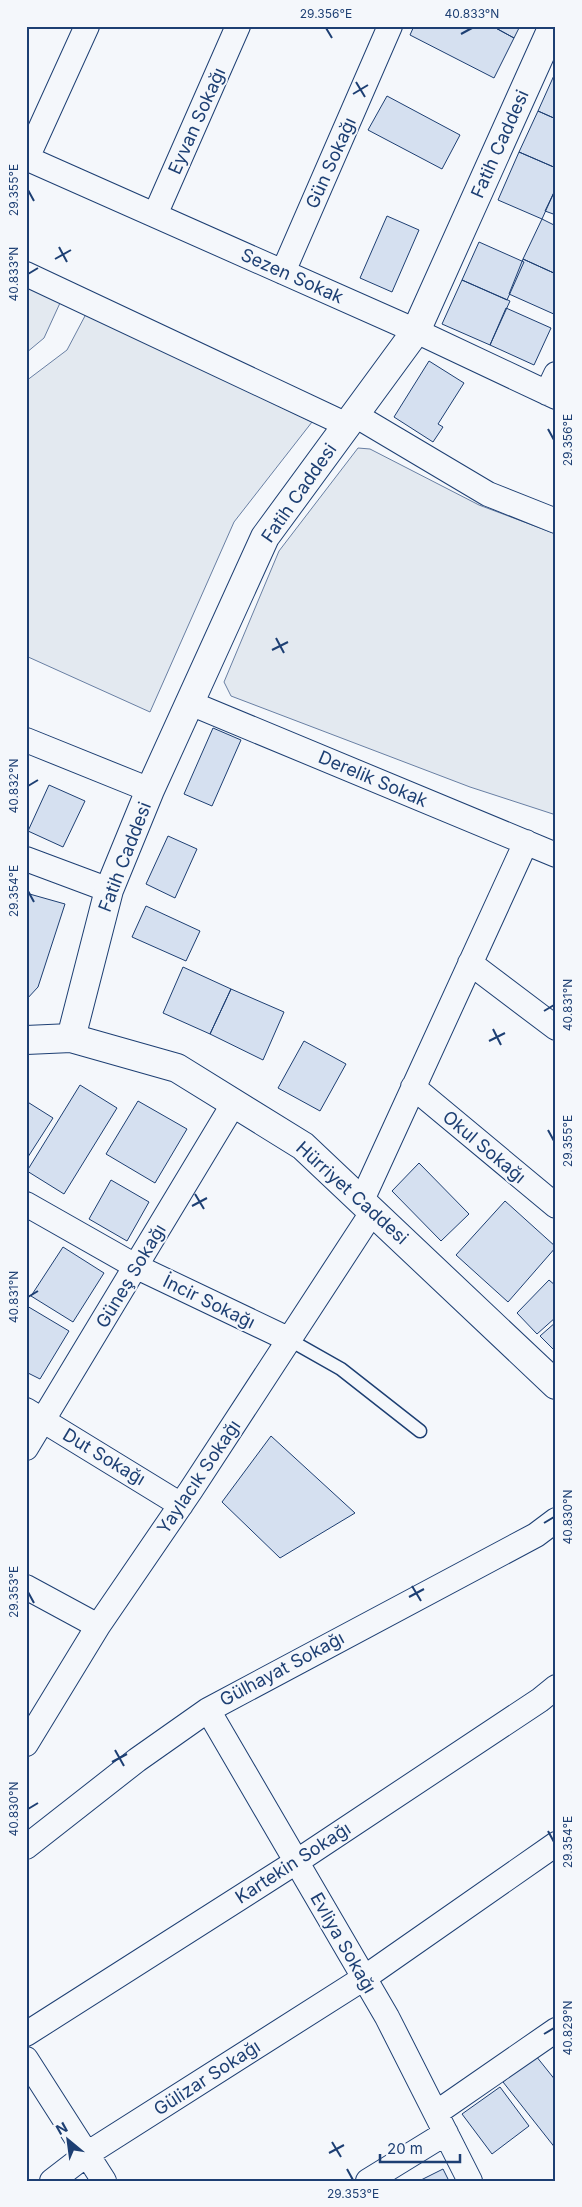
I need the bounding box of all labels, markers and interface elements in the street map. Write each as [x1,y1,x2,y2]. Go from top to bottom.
text: 29.356°E [300,6,352,21]
text: 40.833°N [445,6,499,21]
street label: Eyvan Sokağı [164,64,229,177]
street label: Fatih Caddesi [466,87,533,201]
street label: Gün Sokağı [301,114,360,212]
text: 29.355°E [6,164,21,216]
street label: Sezen Sokak [238,244,347,308]
text: 40.833°N [6,247,21,301]
text: 29.356°E [560,414,575,466]
street label: Fatih Caddesi [257,439,340,546]
street label: Derelik Sokak [316,746,431,811]
text: 40.832°N [6,759,21,813]
street label: Fatih Caddesi [94,799,155,915]
text: 29.354°E [6,865,21,917]
text: 40.831°N [560,979,575,1031]
street label: Okul Sokağı [439,1106,530,1187]
text: 29.355°E [560,1115,575,1167]
street label: Hürriyet Caddesi [292,1137,413,1248]
street label: Güneş Sokağı [91,1220,170,1332]
street label: İncir Sokağı [160,1269,259,1333]
text: 40.831°N [6,1271,21,1323]
street label: Yaylacık Sokağı [153,1416,244,1538]
street label: Dut Sokağı [59,1424,149,1489]
text: 40.830°N [560,1489,575,1545]
text: 29.353°E [6,1566,21,1618]
street label: Gülhayat Sokağı [216,1627,348,1710]
text: 40.830°N [6,1781,21,1837]
text: 29.354°E [560,1816,575,1868]
street label: Kartekin Sokağı [231,1818,354,1908]
street label: Evliya Sokağı [306,1889,381,1997]
text: 40.829°N [560,2001,575,2055]
street label: Gülizar Sokağı [150,2035,264,2120]
north arrow [42,2114,92,2164]
text: N [53,2118,70,2138]
scale bar [380,2132,460,2164]
text: 20 m [387,2139,423,2158]
text: 29.353°E [327,2186,379,2201]

